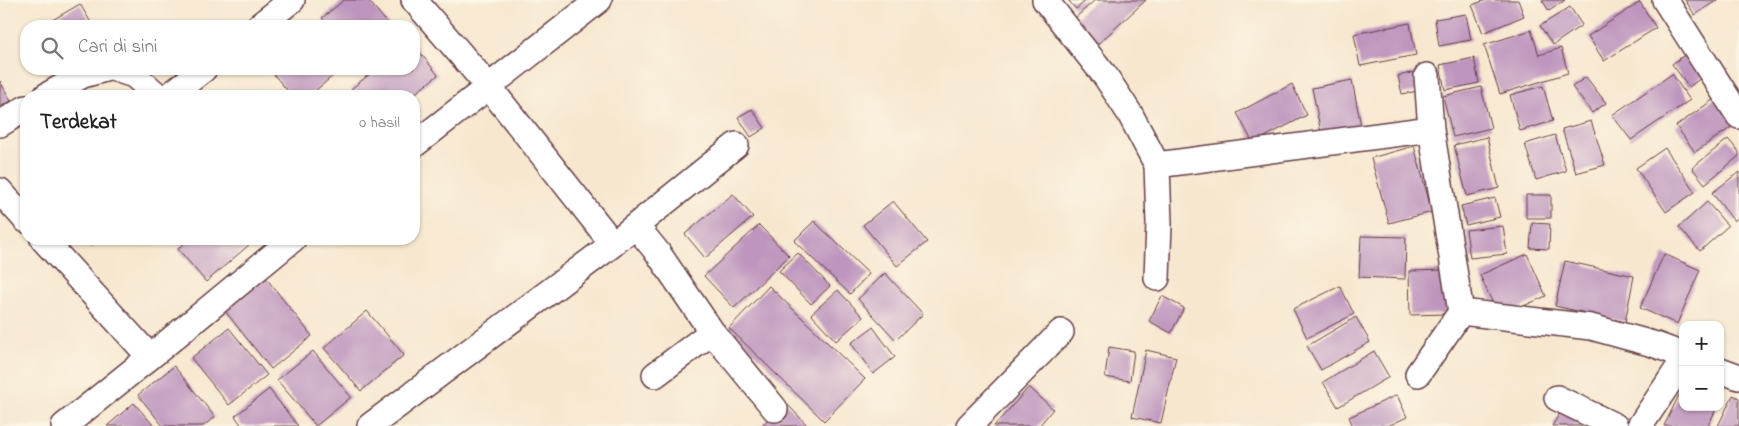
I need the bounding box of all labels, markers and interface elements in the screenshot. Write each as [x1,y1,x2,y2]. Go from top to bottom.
search box [20,20,420,75]
icon: search [38,34,66,62]
text: Cari di sini [78,34,157,61]
text: Terdekat [40,108,117,138]
text: 0 hasil [359,111,400,135]
map controls [1679,321,1724,411]
button: + [1679,321,1724,366]
button: − [1679,366,1724,411]

